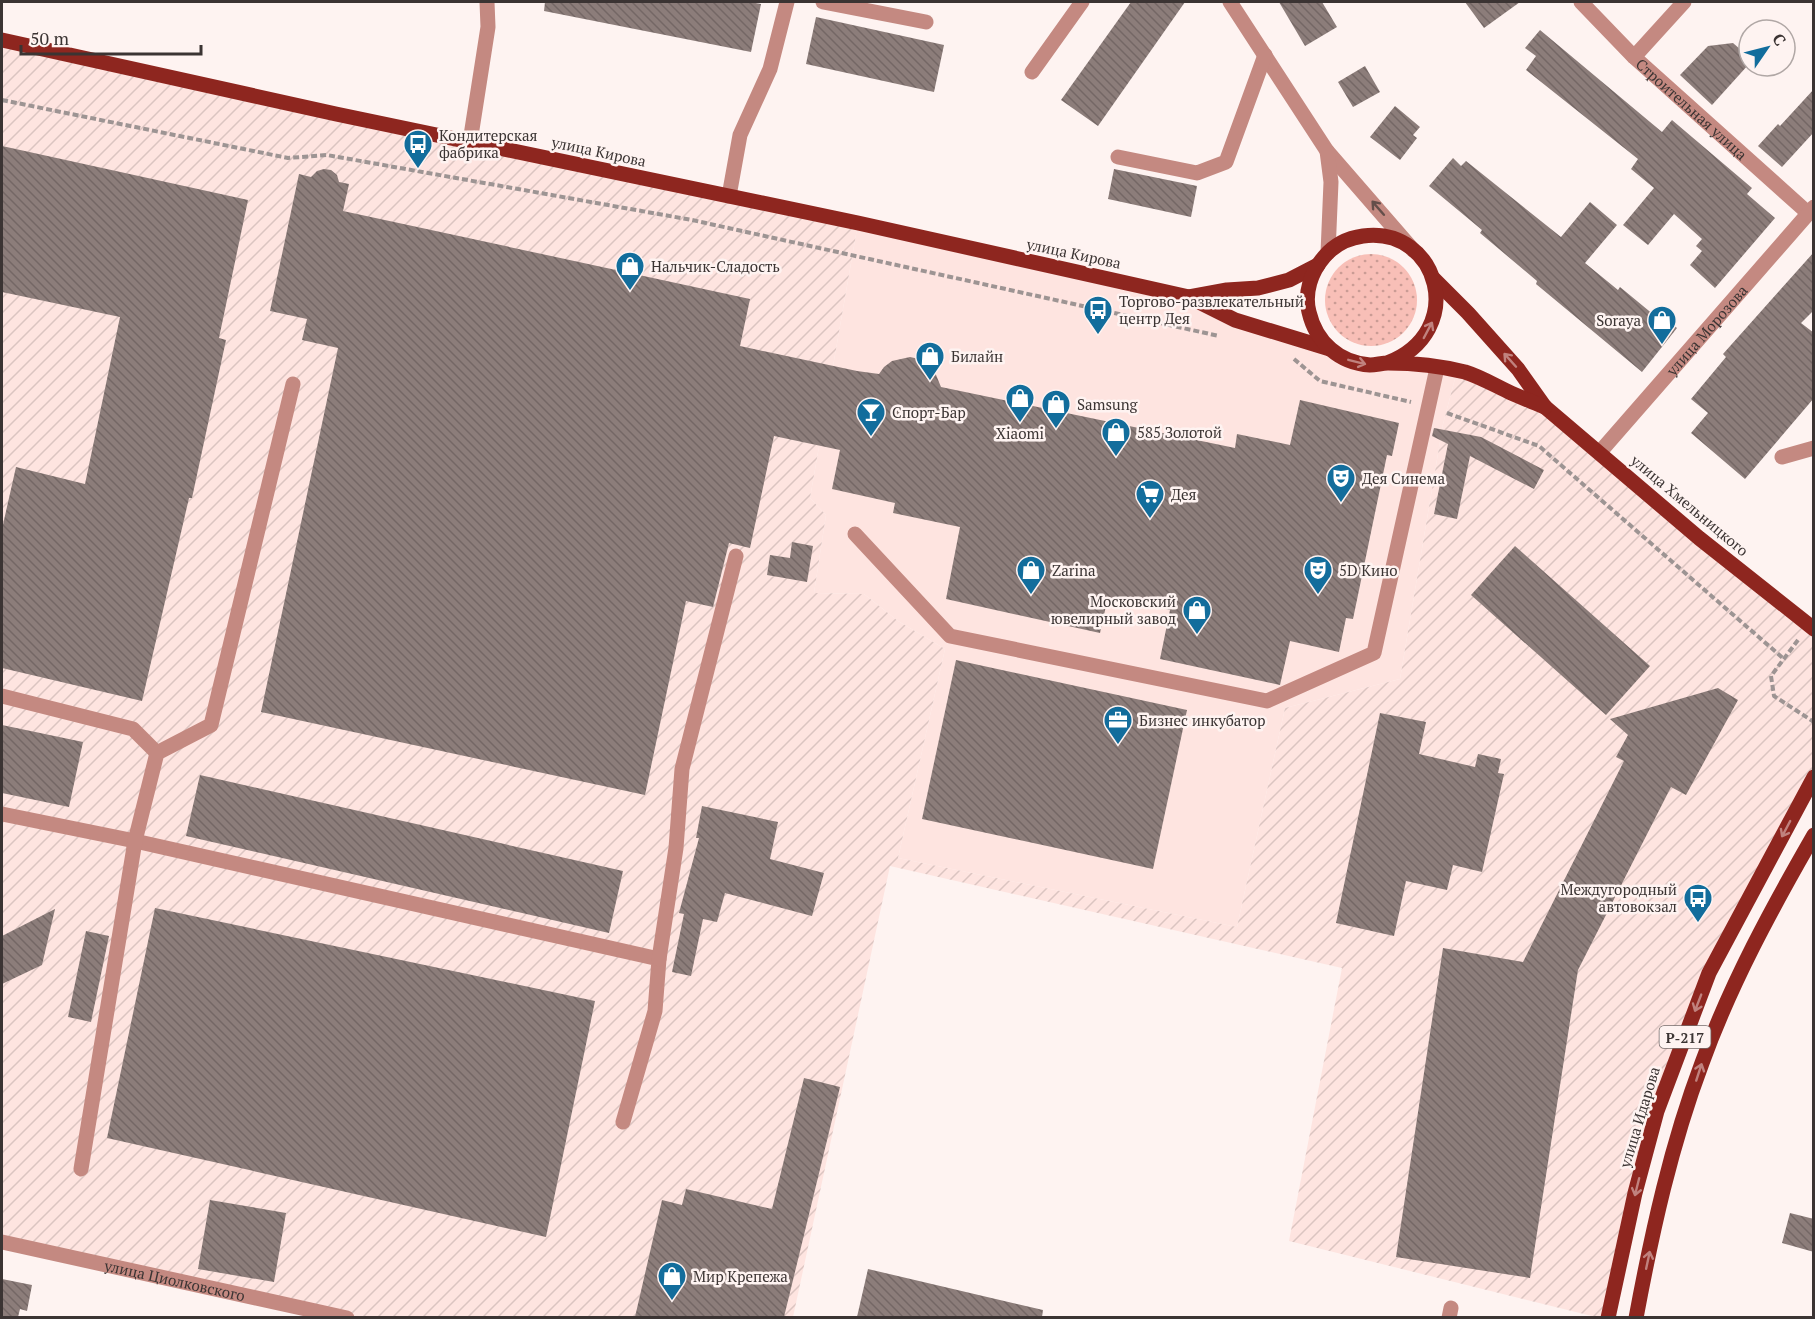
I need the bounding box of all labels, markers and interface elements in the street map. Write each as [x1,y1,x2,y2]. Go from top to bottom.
scale bar [21,18,201,56]
north arrow [1737,18,1797,78]
text: 50 m [30,26,70,50]
text: С [1767,29,1791,50]
street label: Строительная улица [1632,54,1752,164]
place label: Кондитерская фабрика [439,125,538,162]
bus stop icon: Кондитерская фабрика [402,128,434,170]
street label: улица Кирова [549,131,649,171]
one-way arrow [1371,200,1385,215]
street label: улица Кирова [1024,233,1124,273]
shop icon: Нальчик-Сладость [614,250,646,292]
place label: Нальчик-Сладость [651,256,780,276]
street label: улица Морозова [1661,280,1752,380]
place label: Торгово-развлекательный центр Дея [1119,291,1304,328]
bus stop icon: Торгово-развлекательный центр Дея [1082,294,1114,336]
shop icon: Soraya [1646,304,1678,346]
place label: Soraya [1596,310,1641,330]
one-way arrow [1423,322,1434,340]
shop icon: Билайн [914,340,946,382]
place label: Билайн [951,346,1003,366]
one-way arrow [1503,353,1517,368]
one-way arrow [1347,357,1366,368]
shop icon: Xiaomi [1004,382,1036,424]
shop icon: Samsung [1040,388,1072,430]
place label: Samsung [1077,394,1139,414]
bar icon: Спорт-Бар [855,396,887,438]
place label: Спорт-Бар [892,402,966,422]
shop icon: 585 Золотой [1100,416,1132,458]
place label: 585 Золотой [1137,422,1222,442]
place label: Xiaomi [996,423,1044,443]
street label: улица Хмельницкого [1626,449,1753,560]
theatre icon: Дея Синема [1325,462,1357,504]
place label: Дея Синема [1362,468,1446,488]
supermarket icon: Дея [1134,478,1166,520]
place label: Дея [1171,484,1196,504]
shop icon: Zarina [1015,554,1047,596]
theatre icon: 5D Кино [1302,554,1334,596]
place label: Zarina [1052,560,1096,580]
place label: 5D Кино [1339,560,1398,580]
place label: Московский ювелирный завод [1051,591,1176,628]
shop icon: Московский ювелирный завод [1181,594,1213,636]
office icon: Бизнес инкубатор [1102,704,1134,746]
place label: Бизнес инкубатор [1139,710,1266,730]
one-way arrow [1780,820,1792,837]
place label: Междугородный автовокзал [1560,879,1677,916]
bus stop icon: Междугородный автовокзал [1682,882,1714,924]
one-way arrow [1692,993,1703,1011]
road number: Р-217 [1660,1026,1710,1048]
one-way arrow [1694,1063,1705,1082]
street label: улица Идарова [1614,1064,1664,1171]
one-way arrow [1630,1178,1642,1197]
one-way arrow [1643,1251,1654,1270]
street label: улица Циолковского [102,1255,247,1305]
shop icon: Мир Крепежа [656,1260,688,1302]
place label: Мир Крепежа [693,1266,788,1286]

